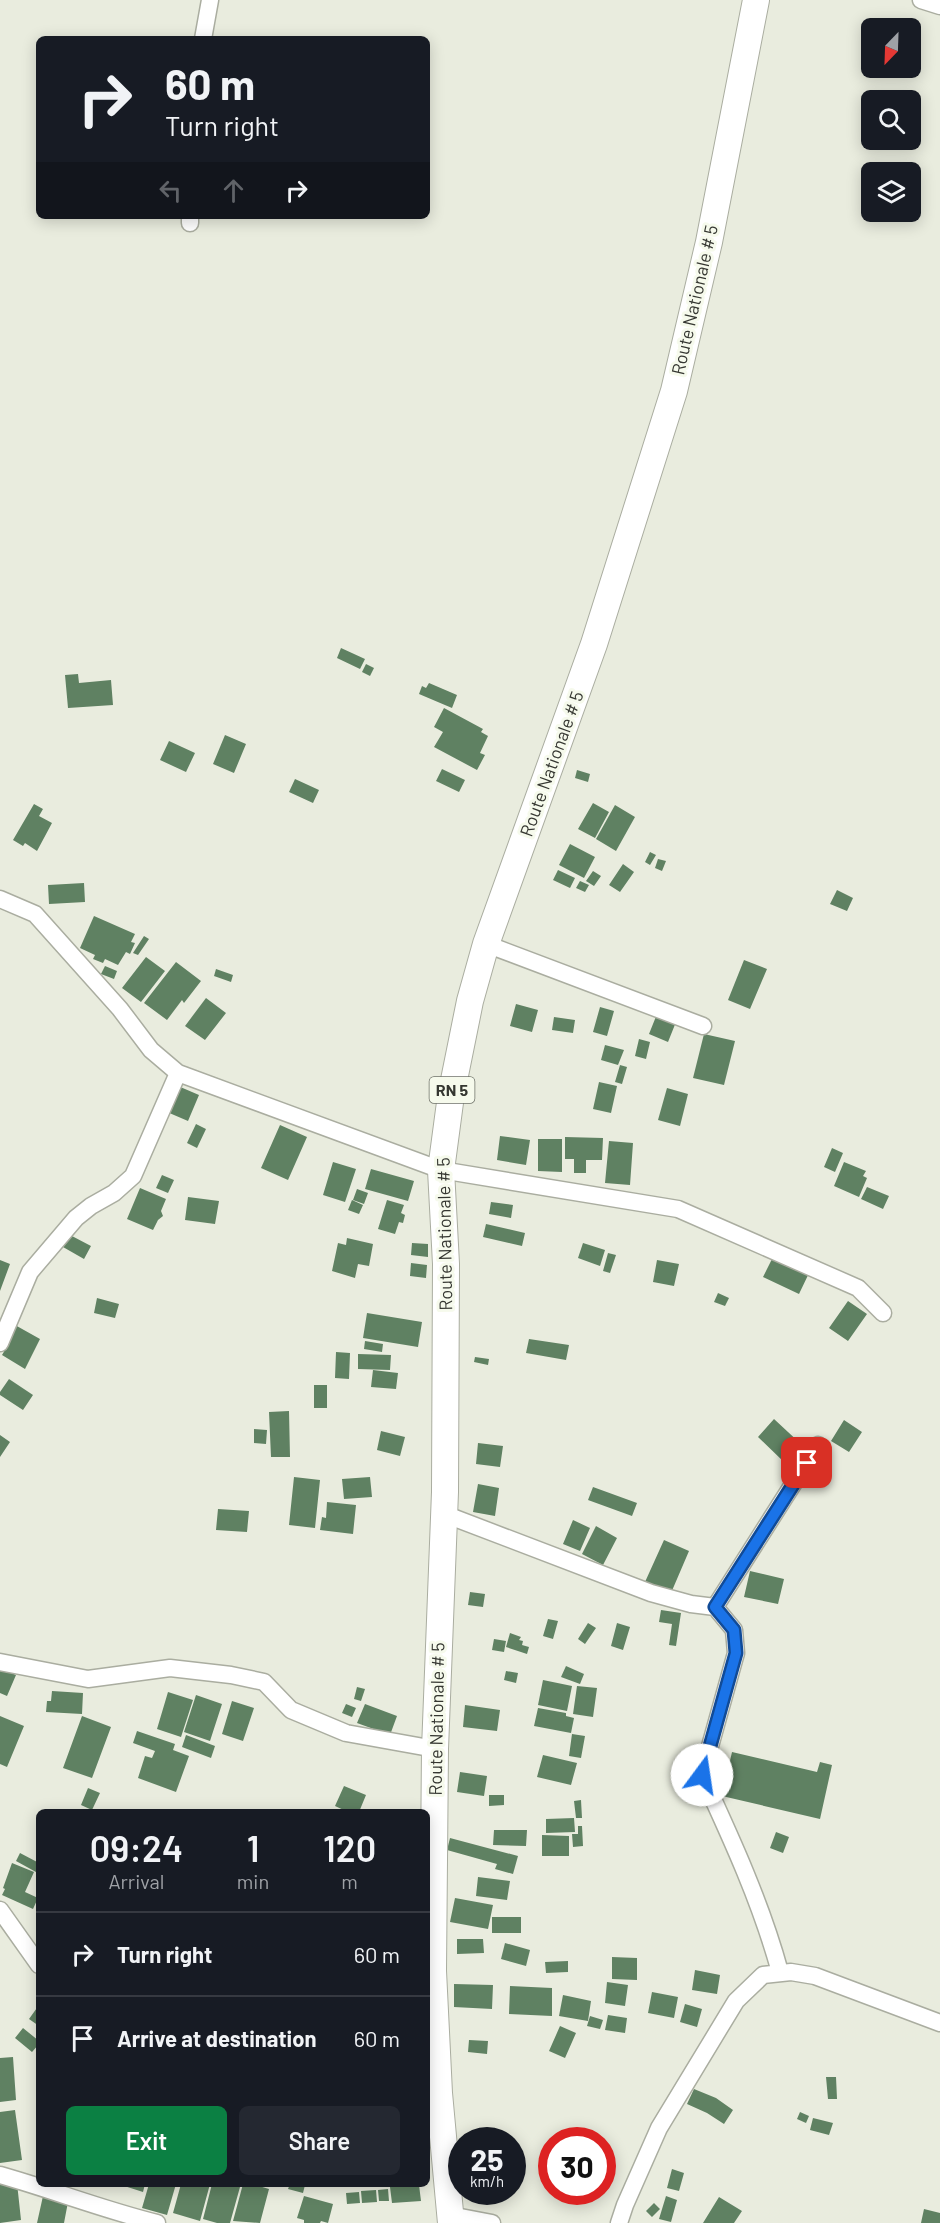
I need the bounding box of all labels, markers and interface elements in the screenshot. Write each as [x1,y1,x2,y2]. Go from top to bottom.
north arrow [861,18,921,78]
map controls [861,18,921,222]
text: 60 m [165,58,255,108]
icon: right [66,60,144,138]
button: search [861,90,921,150]
text: Turn right [165,109,279,141]
button: layers [861,162,921,222]
icon: left [154,174,187,207]
icon: ahead [217,174,250,207]
icon: right [280,174,313,207]
street label: Route Nationale # 5 [666,223,722,377]
street label: Route Nationale # 5 [515,688,588,839]
road number: RN 5 [430,1077,474,1103]
street label: Route Nationale # 5 [432,1157,456,1311]
pin [781,1437,832,1488]
icon: arrive [790,1446,823,1479]
street label: Route Nationale # 5 [424,1642,448,1796]
position arrow [670,1743,734,1807]
text: 09:24 [90,1826,183,1869]
text: 1 [247,1826,259,1869]
text: 120 [323,1826,376,1869]
text: Arrival [108,1869,164,1893]
text: min [237,1869,269,1893]
text: m [341,1869,358,1893]
icon: right [66,1938,99,1971]
text: Turn right [117,1941,212,1967]
text: 60 m [354,1941,400,1967]
icon: arrive [66,2022,99,2055]
text: Arrive at destination [117,2025,316,2051]
text: 60 m [354,2025,400,2051]
button: Exit [66,2106,227,2175]
button: Share [239,2106,400,2175]
speed limit sign: 30 [538,2127,616,2205]
text: 25 [471,2141,503,2177]
text: km/h [470,2172,504,2190]

